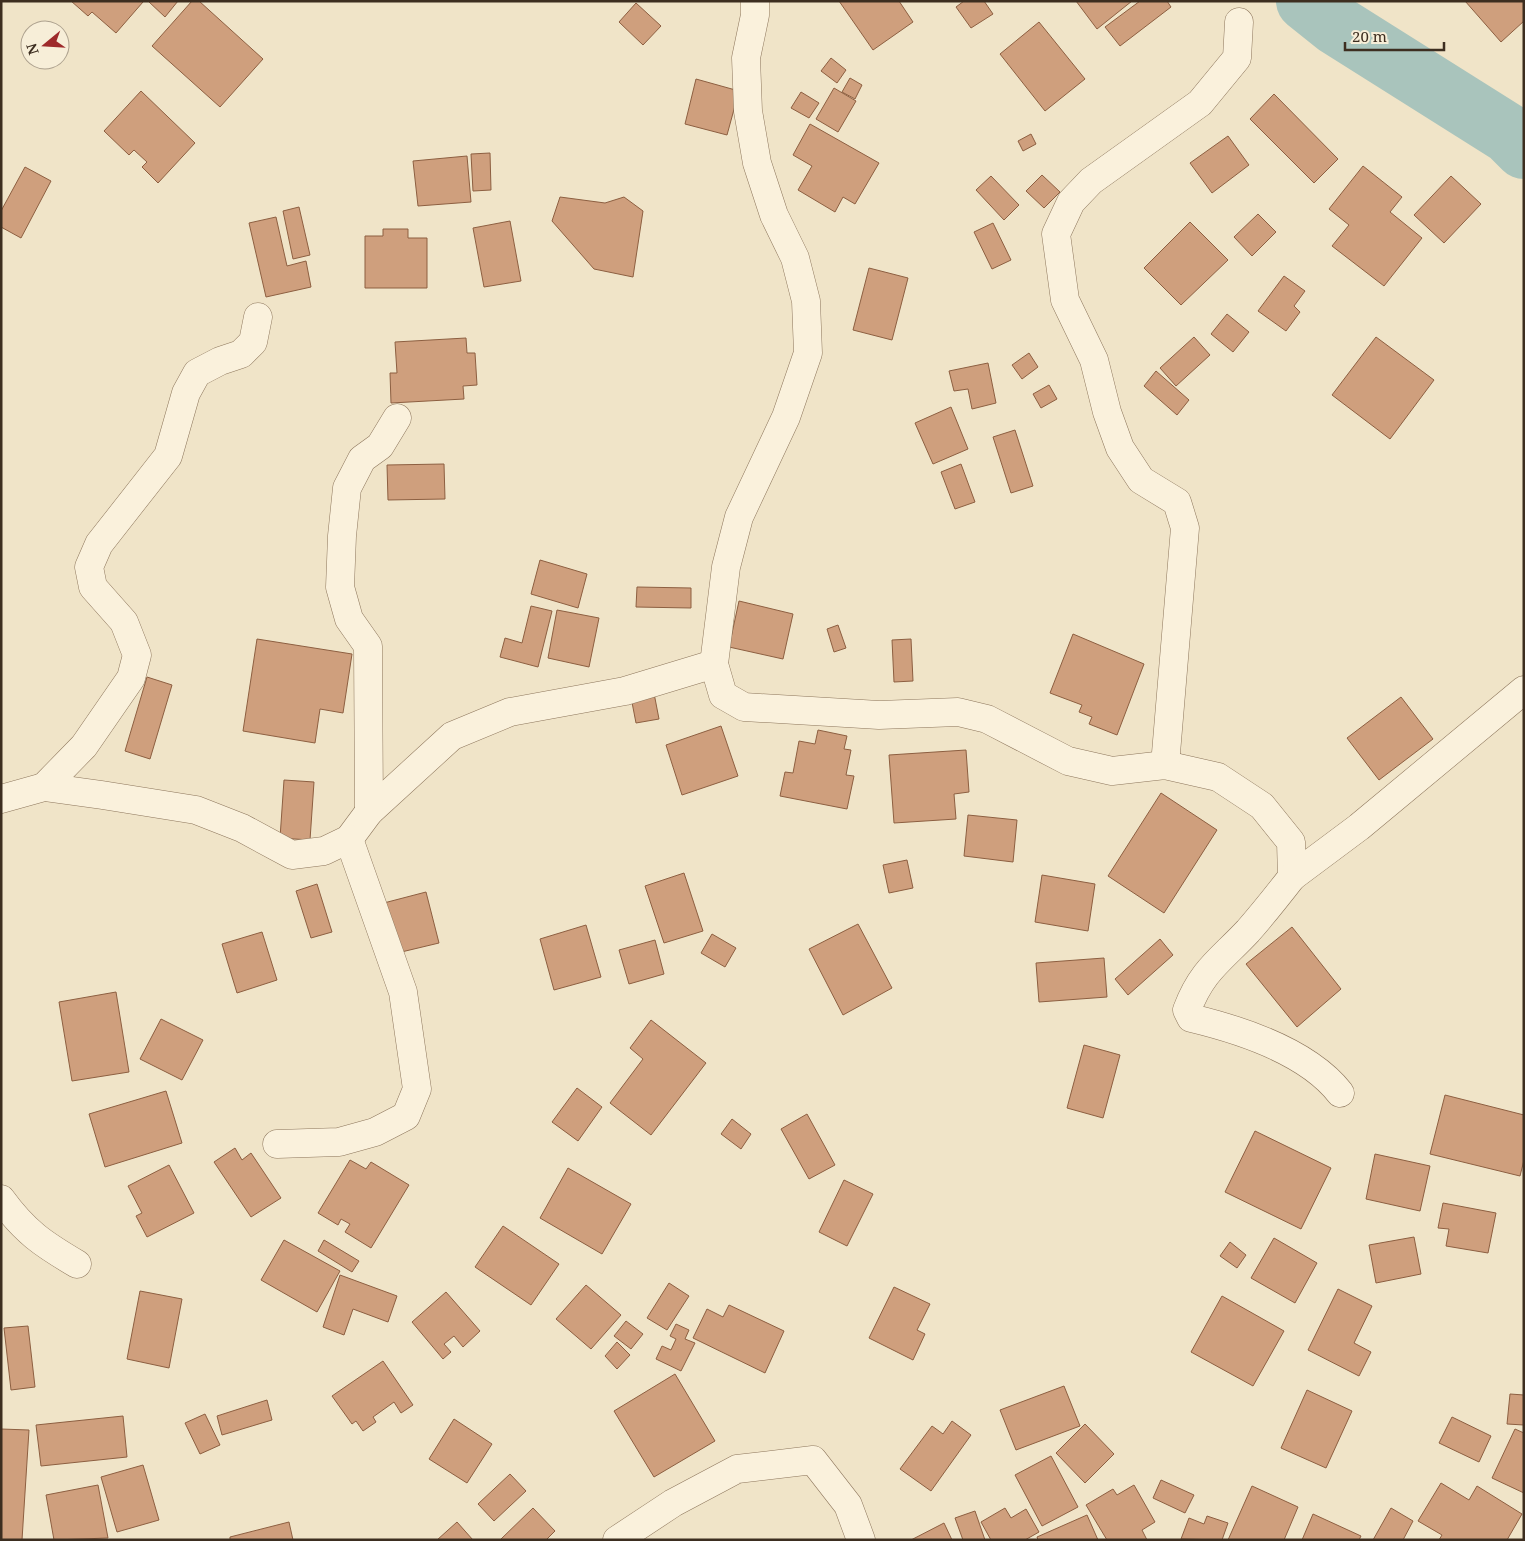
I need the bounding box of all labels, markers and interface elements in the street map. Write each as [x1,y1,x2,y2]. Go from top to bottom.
north arrow [20,20,70,70]
scale bar [1345,20,1444,52]
text: 20 m [1352,26,1387,46]
text: N [21,41,43,57]

